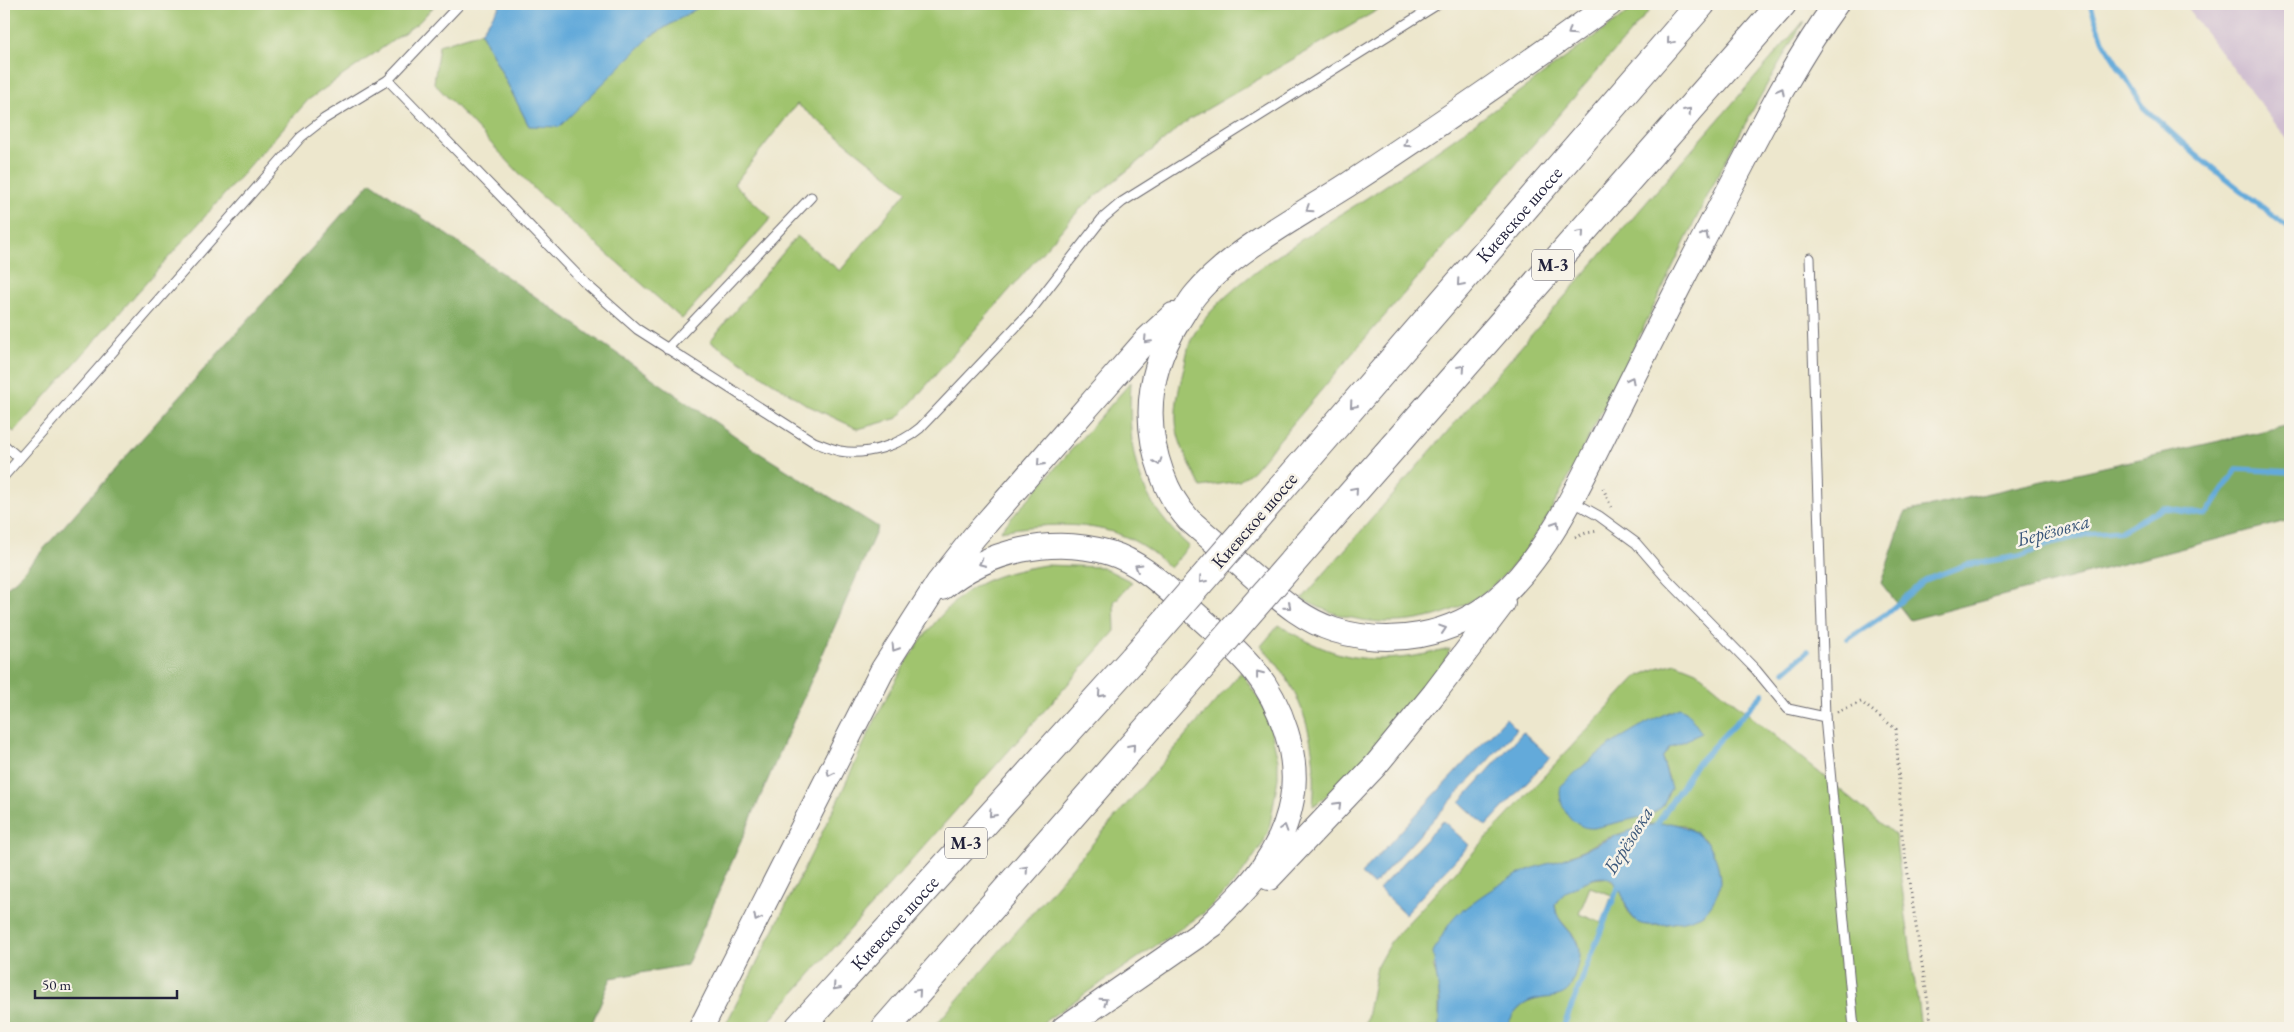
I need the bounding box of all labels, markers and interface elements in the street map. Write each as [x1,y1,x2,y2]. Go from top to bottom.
one-way arrow [1567,26,1576,35]
one-way arrow [1667,35,1675,44]
one-way arrow [1774,88,1784,97]
one-way arrow [1683,107,1692,116]
one-way arrow [1403,138,1413,147]
street label: Киевское шоссе [1471,161,1568,268]
one-way arrow [1306,203,1315,213]
one-way arrow [1575,229,1584,238]
one-way arrow [1699,231,1709,240]
road number: М-3 [1532,250,1574,280]
one-way arrow [1457,277,1466,286]
one-way arrow [1144,335,1153,344]
one-way arrow [1457,365,1465,374]
one-way arrow [1625,376,1635,385]
one-way arrow [1350,400,1359,409]
one-way arrow [1037,457,1046,466]
one-way arrow [1153,458,1163,466]
street label: Киевское шоссе [1206,467,1303,574]
one-way arrow [1349,487,1358,496]
water label: Берёзовка [2012,508,2093,553]
one-way arrow [1549,520,1559,529]
one-way arrow [978,557,987,567]
one-way arrow [1134,563,1143,573]
one-way arrow [1198,574,1207,583]
one-way arrow [1283,601,1292,610]
one-way arrow [1438,625,1447,635]
one-way arrow [892,642,901,652]
one-way arrow [1256,671,1264,680]
one-way arrow [1098,688,1107,697]
one-way arrow [1126,743,1135,752]
one-way arrow [826,768,836,777]
water label: Берёзовка [1597,801,1659,880]
one-way arrow [1332,802,1341,811]
one-way arrow [989,809,998,818]
one-way arrow [1278,824,1288,833]
road number: М-3 [945,828,987,858]
one-way arrow [1019,866,1028,875]
street label: Киевское шоссе [845,870,944,976]
one-way arrow [753,913,763,922]
scale bar [35,967,178,999]
text: 50 m [42,975,71,994]
one-way arrow [833,981,842,990]
one-way arrow [912,988,921,997]
one-way arrow [1099,998,1108,1007]

